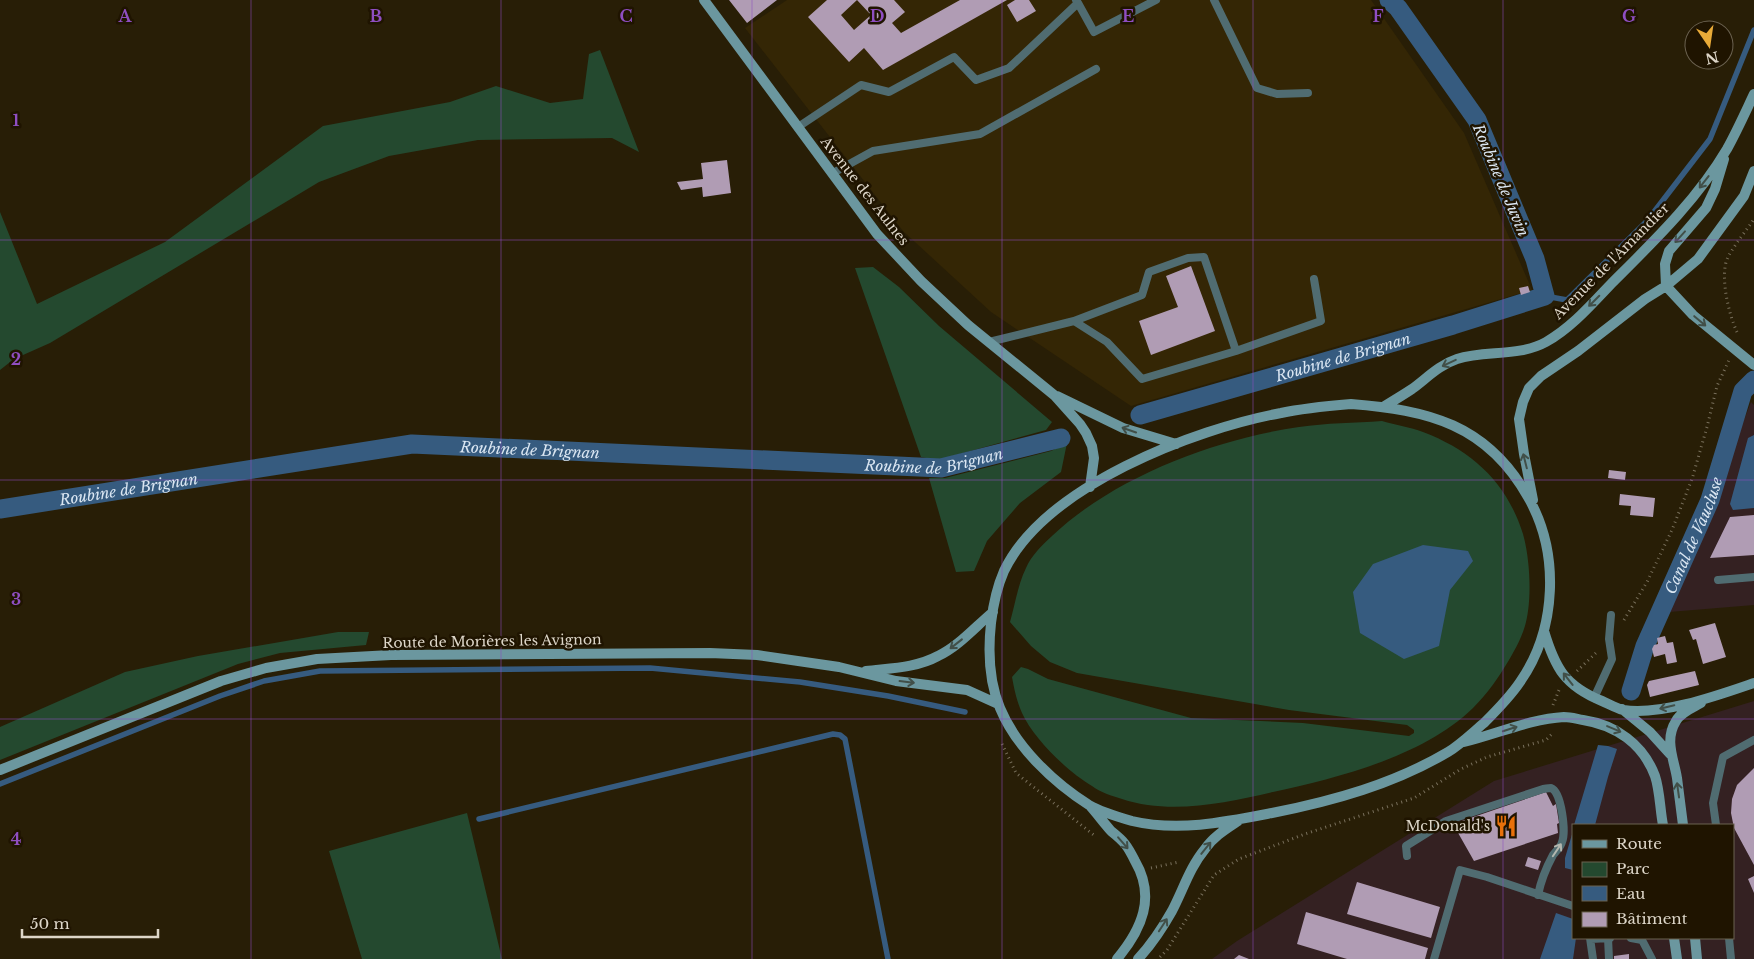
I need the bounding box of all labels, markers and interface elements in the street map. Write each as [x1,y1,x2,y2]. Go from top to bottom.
text: A [118,6,133,26]
text: B [370,6,383,26]
text: C [619,6,633,26]
text: D [870,6,884,26]
text: E [1122,6,1134,26]
text: F [1372,6,1384,26]
text: G [1622,6,1636,26]
north arrow [1684,20,1734,70]
text: N [1703,47,1720,68]
text: 1 [13,110,20,130]
water label: Roubine de Juvin [1468,120,1533,239]
street label: Avenue des Aulnes [816,132,913,249]
one-way arrow [1699,175,1709,189]
street label: Avenue de l'Amandier [1548,199,1673,324]
one-way arrow [1674,230,1686,243]
one-way arrow [1588,295,1600,308]
one-way arrow [1693,315,1706,326]
water label: Roubine de Brignan [1272,328,1413,385]
text: 2 [11,349,21,369]
one-way arrow [1442,358,1457,368]
one-way arrow [1121,425,1137,435]
water label: Roubine de Brignan [458,437,600,462]
water label: Roubine de Brignan [863,443,1005,478]
one-way arrow [1520,453,1530,469]
water label: Roubine de Brignan [57,468,199,509]
water label: Canal de Vaucluse [1660,474,1726,597]
text: 3 [11,589,21,609]
street label: Route de Morières les Avignon [382,630,602,652]
one-way arrow [949,639,963,649]
one-way arrow [1562,673,1573,686]
one-way arrow [899,677,915,687]
one-way arrow [1659,703,1675,712]
one-way arrow [1501,724,1517,734]
one-way arrow [1606,725,1621,735]
one-way arrow [1673,782,1683,798]
restaurant icon: McDonald's [1493,813,1519,839]
place label: McDonald's [1405,817,1490,835]
legend [1572,824,1734,939]
text: 4 [11,829,21,849]
text: Route [1616,834,1662,853]
one-way arrow [1117,836,1128,849]
one-way arrow [1200,842,1211,855]
one-way arrow [1552,844,1562,858]
text: Parc [1616,859,1649,878]
text: Eau [1616,884,1645,903]
scale bar [22,906,159,938]
text: Bâtiment [1616,909,1688,928]
text: 50 m [30,914,70,933]
one-way arrow [1158,918,1168,932]

